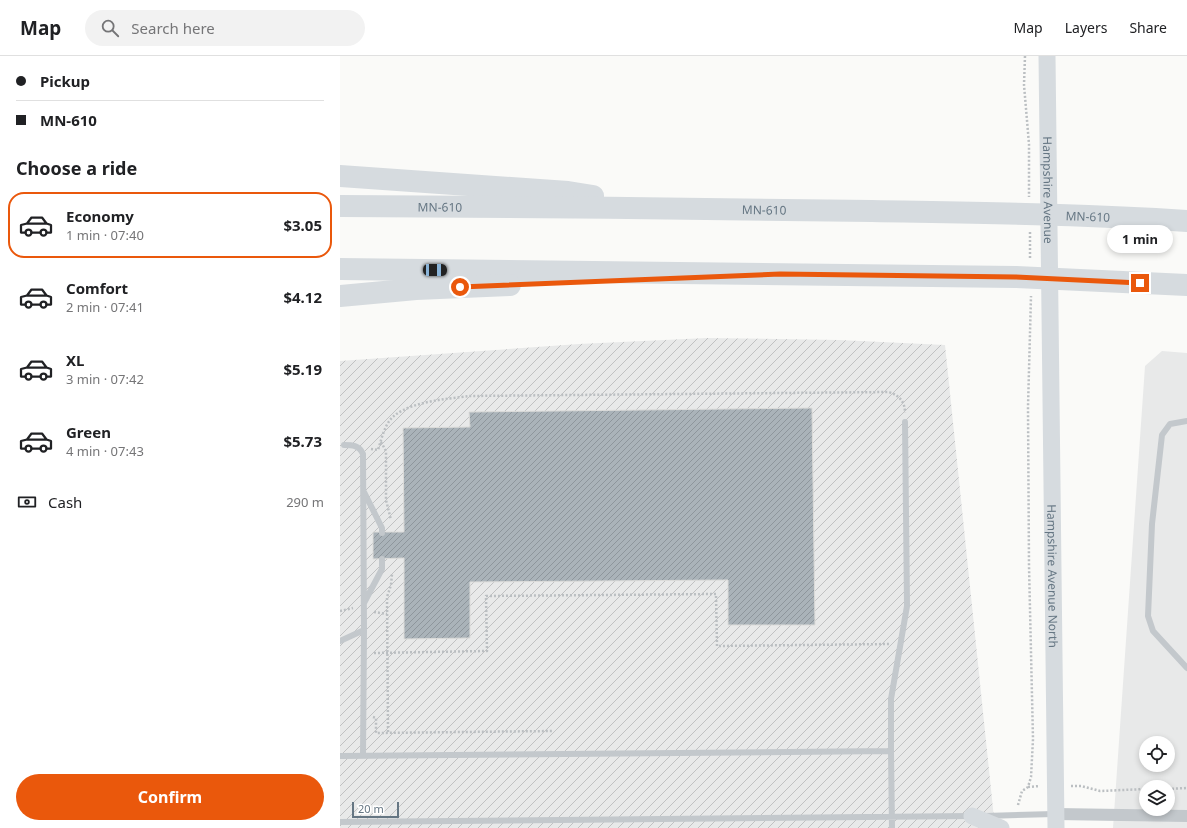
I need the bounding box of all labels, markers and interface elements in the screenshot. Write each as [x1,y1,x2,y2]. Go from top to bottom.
search box [85,10,365,46]
text: Map [20,15,61,41]
icon: search [99,17,121,39]
text: Search here [131,18,215,38]
text: Map [1014,18,1043,37]
text: Layers [1065,18,1107,37]
text: Share [1129,18,1167,37]
text: Pickup [40,71,90,91]
text: MN-610 [40,110,97,130]
street label: Hampshire Avenue [1039,136,1058,244]
text: Choose a ride [16,156,137,180]
street label: MN-610 [418,198,462,215]
street label: MN-610 [742,201,787,218]
text: Economy [66,206,134,226]
icon: car [18,207,54,243]
street label: MN-610 [1065,207,1111,225]
text: $3.05 [283,215,322,235]
callout: 1 min [1107,225,1173,253]
text: 1 min · 07:40 [66,226,144,244]
text: 1 min [1122,230,1158,248]
car [423,264,447,276]
route end [1131,274,1149,292]
text: Comfort [66,278,128,298]
route start [451,278,469,296]
icon: car [18,279,54,315]
text: $4.12 [283,287,322,307]
text: 2 min · 07:41 [66,298,144,316]
text: XL [66,350,84,370]
icon: car [18,351,54,387]
text: $5.19 [283,359,322,379]
text: 3 min · 07:42 [66,370,144,388]
text: Green [66,422,111,442]
icon: car [18,423,54,459]
text: $5.73 [283,431,322,451]
text: 4 min · 07:43 [66,442,144,460]
icon: cash [16,491,38,513]
text: Cash [48,492,82,512]
text: 290 m [286,493,324,511]
street label: Hampshire Avenue North [1044,504,1062,648]
map controls [1139,736,1175,816]
button: locate [1139,736,1175,772]
button: Confirm [16,774,324,820]
button: layers [1139,780,1175,816]
scale bar [352,800,399,819]
text: 20 m [358,801,384,816]

